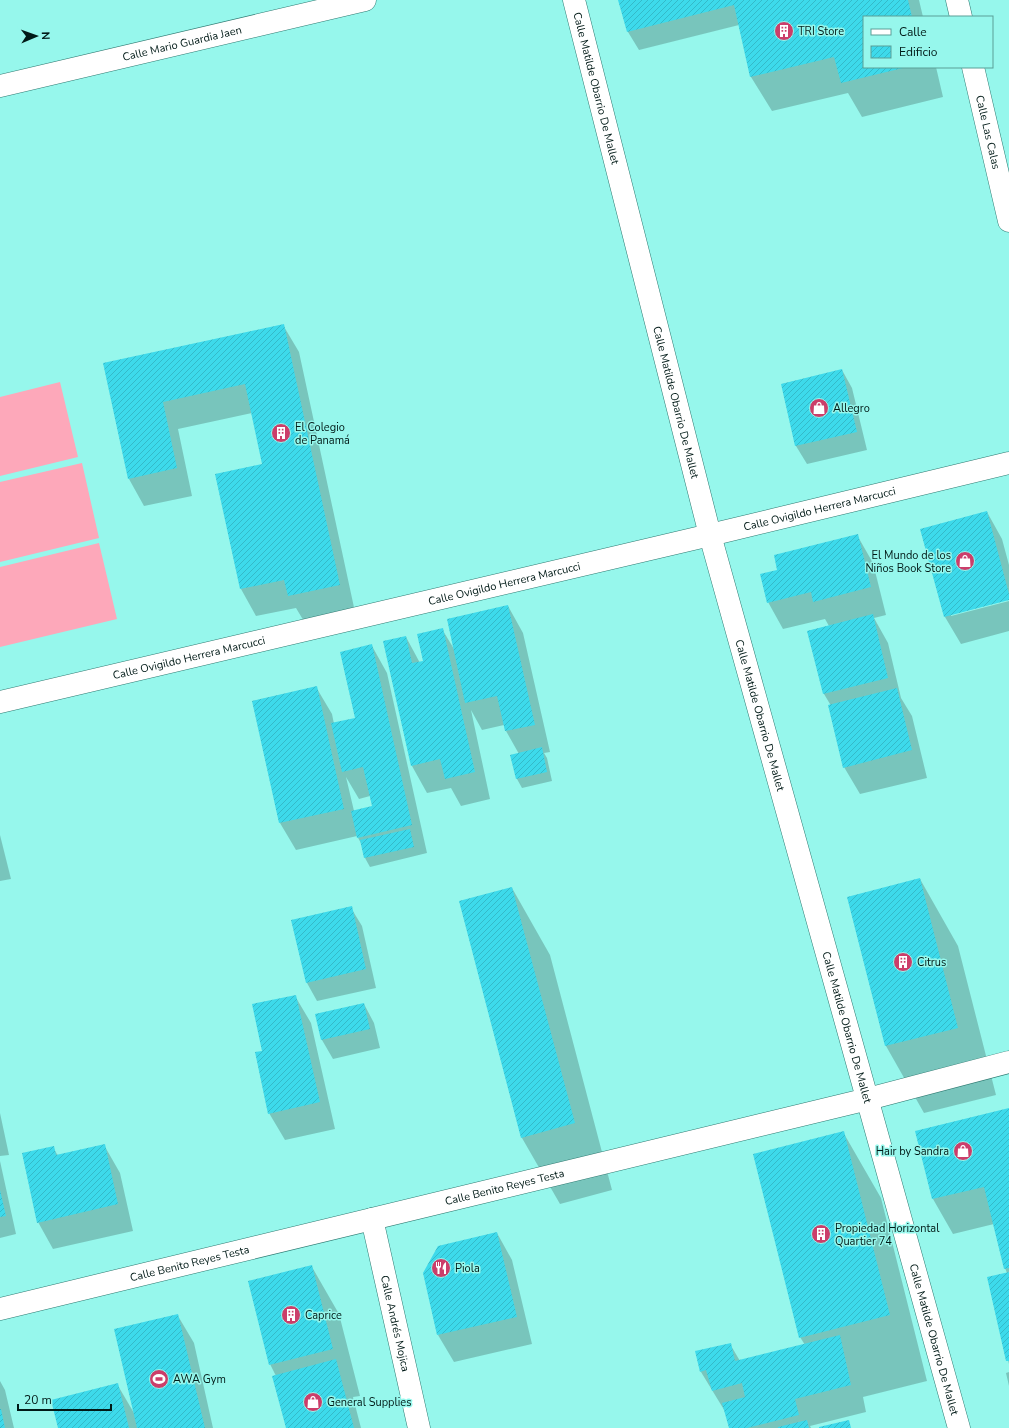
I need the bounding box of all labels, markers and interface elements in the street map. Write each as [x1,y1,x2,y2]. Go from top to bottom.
street label: Calle Matilde Obarrio De Mallet [569,11,623,166]
north arrow [16,16,56,56]
legend [863,16,993,68]
building icon: TRI Store [773,20,795,42]
street label: Calle Mario Guardia Jaen [121,22,243,65]
place label: TRI Store [798,24,844,39]
text: Calle [899,24,927,40]
text: N [38,31,53,40]
text: Edificio [899,44,938,60]
street label: Calle Las Calas [972,94,1004,171]
street label: Calle Matilde Obarrio De Mallet [649,325,702,480]
shop icon: Allegro [808,397,830,419]
place label: Allegro [833,401,870,416]
place label: El Colegio de Panamá [295,420,350,448]
building icon: El Colegio de Panamá [270,422,292,444]
street label: Calle Ovigildo Herrera Marcucci [742,484,897,535]
place label: El Mundo de los Niños Book Store [865,548,951,576]
shop icon: El Mundo de los Niños Book Store [954,550,976,572]
street label: Calle Ovigildo Herrera Marcucci [427,559,582,609]
street label: Calle Ovigildo Herrera Marcucci [111,633,267,683]
street label: Calle Matilde Obarrio De Mallet [731,638,788,793]
street label: Calle Matilde Obarrio De Mallet [819,950,875,1105]
building icon: Citrus [892,951,914,973]
place label: Citrus [917,955,946,970]
shop icon: Hair by Sandra [952,1140,974,1162]
place label: Hair by Sandra [876,1144,949,1159]
street label: Calle Benito Reyes Testa [443,1166,566,1209]
place label: Propiedad Horizontal Quartier 74 [835,1221,940,1249]
building icon: Propiedad Horizontal Quartier 74 [810,1223,832,1245]
street label: Calle Benito Reyes Testa [128,1242,251,1285]
restaurant icon: Piola [430,1257,452,1279]
place label: Piola [455,1261,480,1276]
street label: Calle Matilde Obarrio De Mallet [906,1262,962,1417]
street label: Calle Andrés Mojica [377,1274,413,1373]
building icon: Caprice [280,1304,302,1326]
place label: Caprice [305,1308,342,1323]
sports icon: AWA Gym [148,1368,170,1390]
place label: AWA Gym [173,1372,226,1387]
scale bar [18,1386,111,1412]
shop icon: General Supplies [302,1391,324,1413]
text: 20 m [24,1392,52,1408]
place label: General Supplies [327,1395,411,1410]

